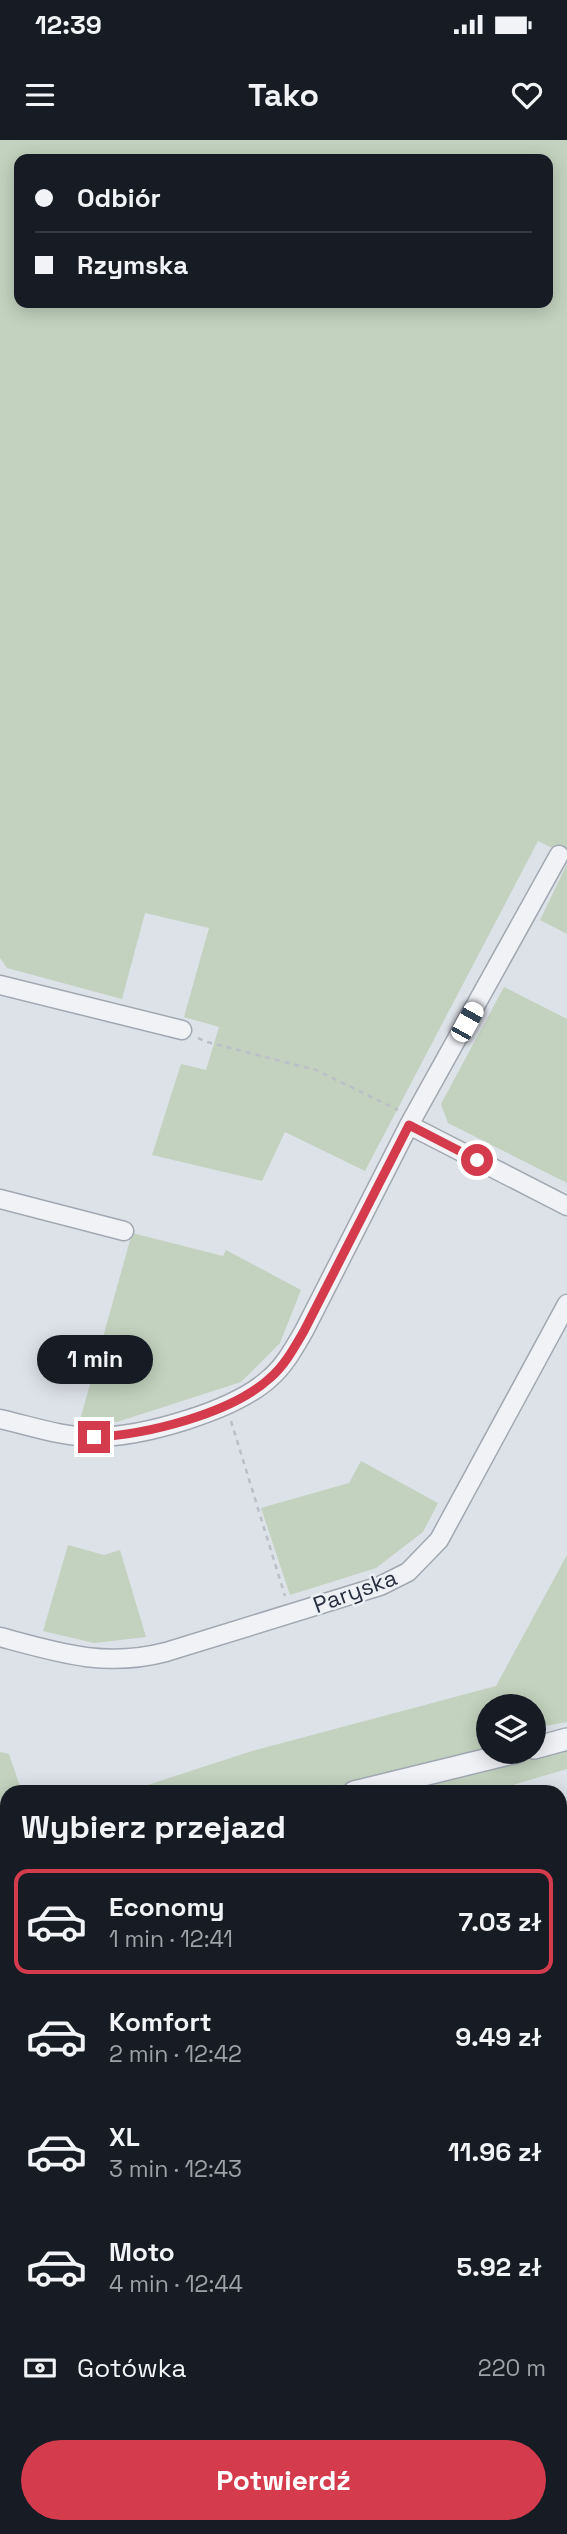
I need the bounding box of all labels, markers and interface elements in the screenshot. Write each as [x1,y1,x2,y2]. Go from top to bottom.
text: 12:39 [35,8,102,42]
text: Tako [248,75,319,115]
icon: menu [21,76,59,114]
icon: heart [508,76,546,114]
text: Odbiór [77,181,161,215]
text: Rzymska [77,248,188,282]
car [448,999,487,1045]
route start [461,1144,493,1176]
callout: 1 min [36,1336,152,1384]
text: 1 min [67,1344,123,1374]
route end [78,1421,110,1453]
street label: Paryska [309,1562,401,1620]
map controls [476,1694,546,1764]
button: layers [476,1694,546,1764]
text: Wybierz przejazd [21,1807,286,1847]
icon: car [25,1890,88,1953]
text: Economy [109,1890,225,1924]
text: 7.03 zł [459,1905,542,1939]
text: 1 min · 12:41 [109,1924,233,1954]
icon: car [25,2005,88,2068]
text: Komfort [109,2005,212,2039]
text: 9.49 zł [455,2020,542,2054]
text: 2 min · 12:42 [109,2039,242,2069]
icon: car [25,2120,88,2183]
text: XL [109,2120,140,2154]
text: 11.96 zł [448,2135,542,2169]
text: 3 min · 12:43 [109,2154,242,2184]
icon: car [25,2235,88,2298]
text: Moto [109,2235,175,2269]
text: 5.92 zł [457,2250,542,2284]
text: 4 min · 12:44 [109,2269,243,2299]
icon: cash [21,2349,59,2387]
text: Gotówka [77,2351,187,2385]
text: 220 m [478,2353,546,2383]
button: Potwierdź [21,2440,546,2520]

